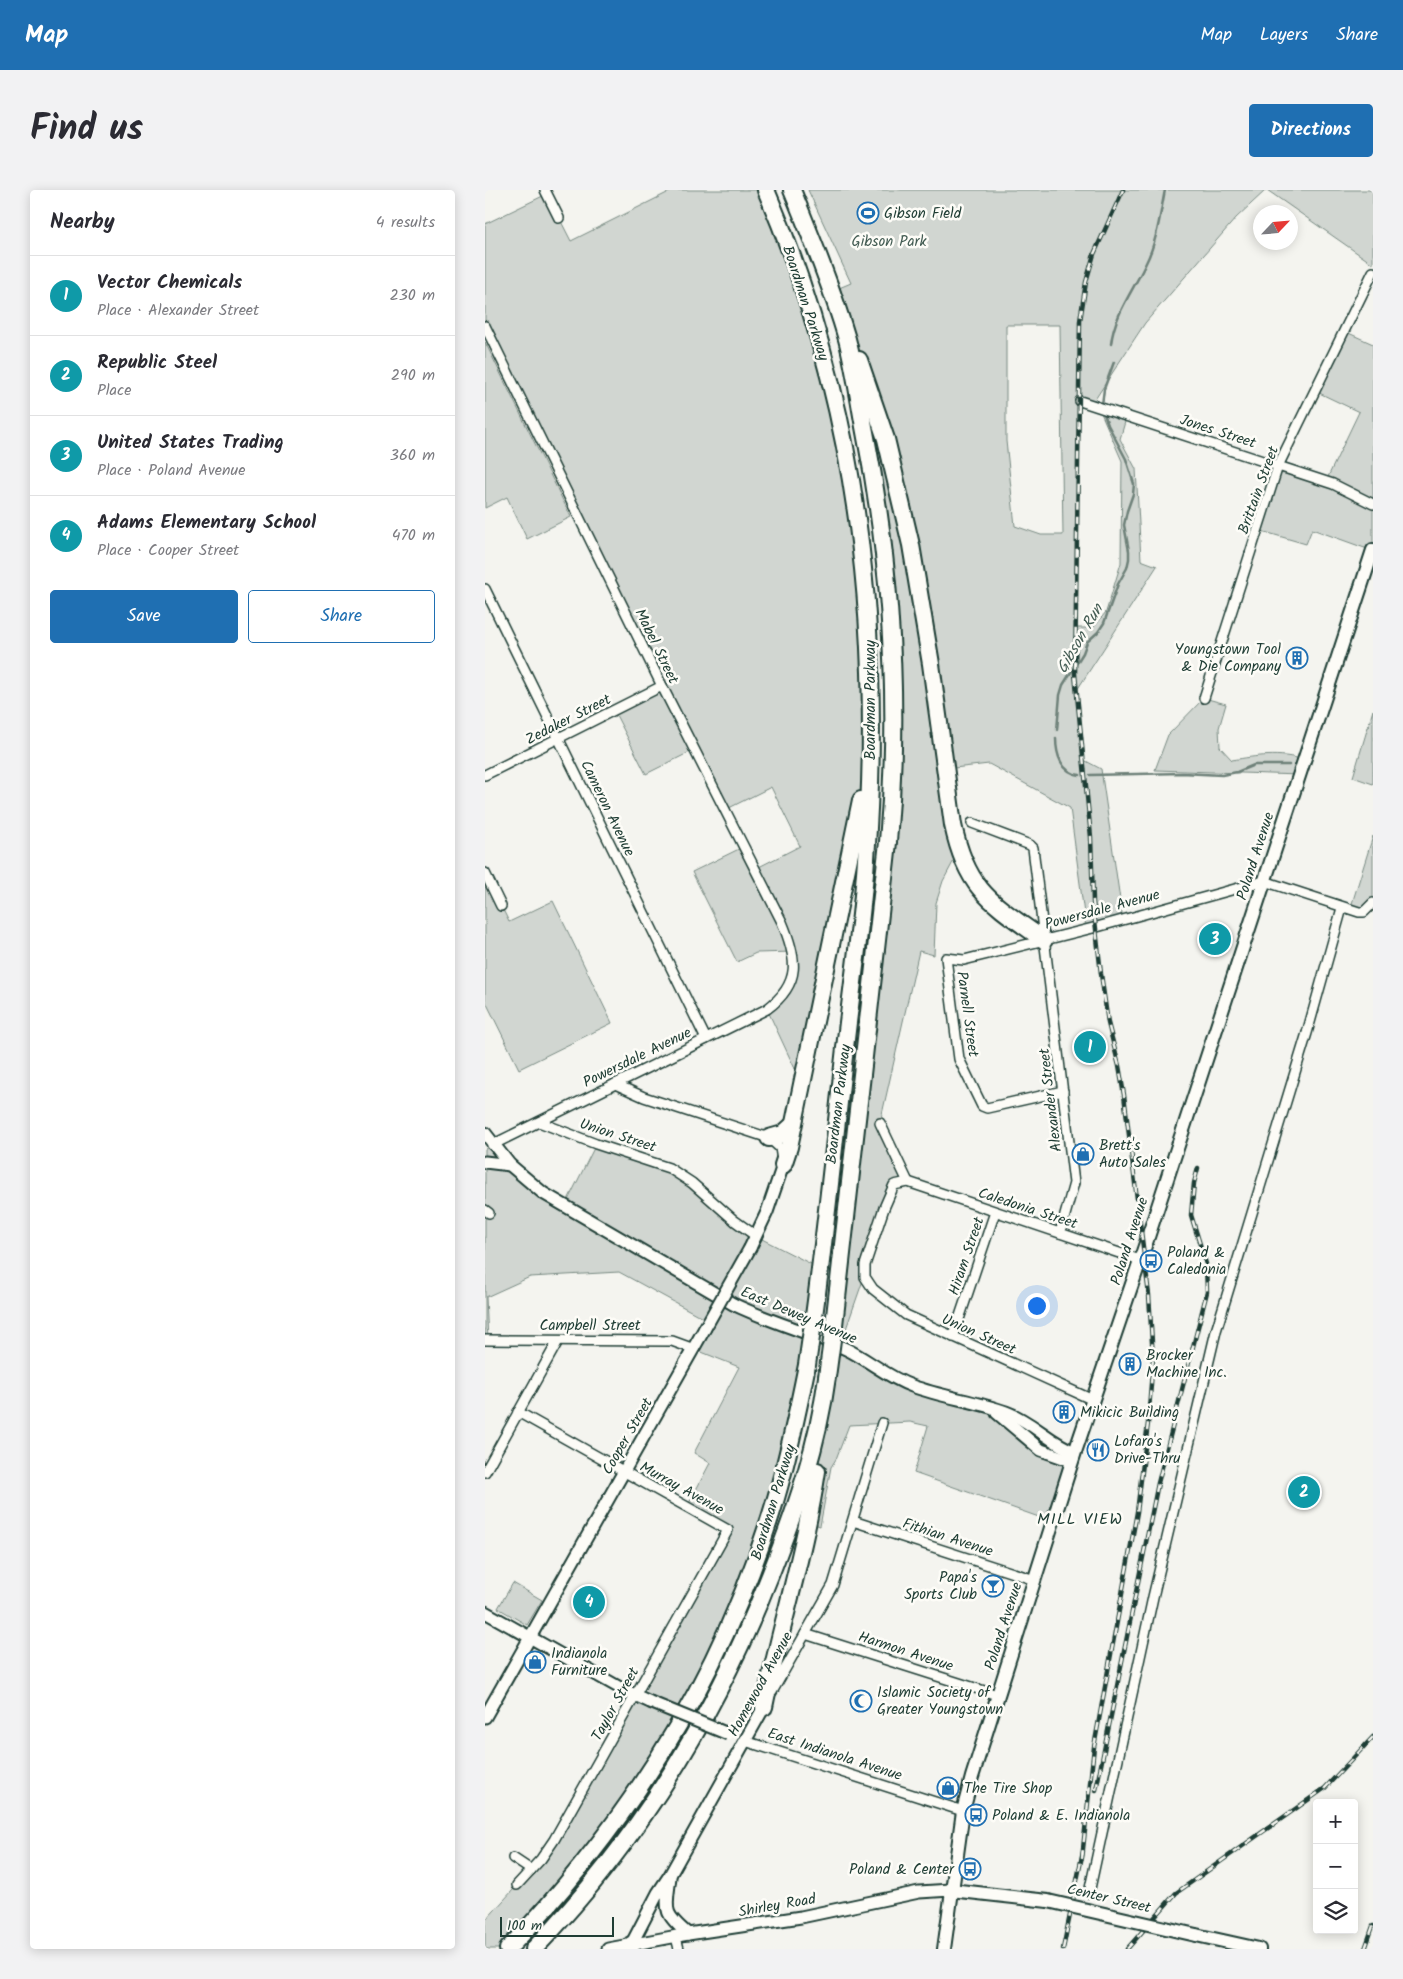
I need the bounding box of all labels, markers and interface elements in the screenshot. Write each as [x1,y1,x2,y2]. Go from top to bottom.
text: Map [25,16,68,55]
text: Map [1201,21,1232,50]
text: Layers [1260,21,1308,50]
text: Share [1336,21,1378,50]
text: Find us [30,102,143,158]
button: Directions [1249,104,1373,157]
sports icon: Gibson Field [856,201,880,225]
place label: Gibson Field [884,202,962,226]
north arrow [1253,205,1298,250]
text: Nearby [50,206,115,239]
text: 4 results [376,210,435,235]
park label: Gibson Park [852,230,927,254]
street label: Boardman Parkway [775,242,835,365]
text: Vector Chemicals [97,268,242,298]
text: 1 [64,283,68,308]
text: 230 m [389,283,435,308]
text: Place · Alexander Street [97,298,259,323]
text: Republic Steel [97,348,217,378]
text: 2 [61,363,71,388]
text: 290 m [391,363,435,388]
text: Place [97,378,131,403]
street label: Jones Street [1176,408,1259,456]
text: United States Trading [97,428,284,458]
text: 3 [62,443,70,468]
text: 360 m [390,443,435,468]
street label: Brittain Street [1232,443,1286,538]
text: Place · Poland Avenue [97,458,245,483]
text: Adams Elementary School [97,508,316,538]
text: 4 [62,523,70,548]
text: 470 m [392,523,435,548]
text: Place · Cooper Street [97,538,239,563]
button: Save [50,590,238,643]
button: Share [248,590,435,643]
water label: Gibson Run [1050,598,1111,678]
street label: Mabel Street [628,605,685,688]
place label: Youngstown Tool & Die Company [1175,638,1282,679]
street label: Boardman Parkway [859,639,883,760]
building icon: Youngstown Tool & Die Company [1285,646,1309,670]
street label: Zedaker Street [521,688,616,752]
street label: Cameron Avenue [573,756,641,861]
street label: Poland Avenue [1230,809,1282,903]
street label: Powersdale Avenue [1042,883,1163,937]
pin: 3 [1199,920,1231,958]
street label: Parnell Street [949,970,985,1059]
street label: Powersdale Avenue [579,1021,696,1095]
pin: 1 [1074,1028,1106,1066]
street label: Boardman Parkway [820,1042,858,1165]
street label: Alexander Street [1033,1046,1069,1153]
street label: Union Street [576,1112,659,1160]
place label: Brett's Auto Sales [1099,1134,1166,1175]
shop icon: Brett's Auto Sales [1071,1142,1095,1166]
street label: Caledonia Street [975,1182,1081,1236]
street label: Poland Avenue [1104,1194,1156,1288]
street label: Hiram Street [942,1214,992,1299]
place label: Poland & Caledonia [1167,1241,1226,1282]
bus stop icon: Poland & Caledonia [1139,1249,1163,1273]
street label: East Dewey Avenue [737,1281,861,1351]
your location [1024,1293,1050,1319]
street label: Union Street [937,1308,1020,1362]
street label: Campbell Street [539,1314,641,1338]
place label: Brocker Machine Inc. [1146,1344,1227,1385]
building icon: Brocker Machine Inc. [1118,1352,1142,1376]
street label: Cooper Street [596,1393,660,1480]
building icon: Mikicic Building [1052,1400,1076,1424]
place label: Mikicic Building [1080,1401,1179,1425]
place label: Lofaro's Drive-Thru [1114,1430,1180,1471]
restaurant icon: Lofaro's Drive-Thru [1086,1438,1110,1462]
street label: Boardman Parkway [745,1440,803,1563]
street label: Murray Avenue [635,1456,728,1522]
pin: 2 [1288,1473,1320,1511]
district label: MILL VIEW [1037,1507,1123,1532]
street label: Fithian Avenue [899,1512,996,1564]
place label: Papa's Sports Club [904,1566,978,1607]
bar icon: Papa's Sports Club [981,1574,1005,1598]
street label: Poland Avenue [978,1579,1030,1673]
pin: 4 [573,1583,605,1621]
street label: Harmon Avenue [855,1625,957,1679]
street label: Homewood Avenue [722,1627,800,1741]
place label: Indianola Furniture [551,1642,608,1683]
shop icon: Indianola Furniture [523,1650,547,1674]
street label: Taylor Street [586,1663,646,1746]
place label: Islamic Society of Greater Youngstown [877,1681,1003,1722]
mosque icon: Islamic Society of Greater Youngstown [849,1689,873,1713]
street label: East Indianola Avenue [764,1722,905,1788]
shop icon: The Tire Shop [936,1776,960,1800]
place label: The Tire Shop [964,1777,1052,1801]
map controls [1313,1799,1358,1934]
button: + [1313,1799,1358,1844]
bus stop icon: Poland & E. Indianola [964,1803,988,1827]
place label: Poland & E. Indianola [992,1804,1130,1828]
button: − [1313,1844,1358,1889]
bus stop icon: Poland & Center [958,1857,982,1881]
place label: Poland & Center [849,1858,955,1882]
street label: Center Street [1065,1878,1153,1920]
street label: Shirley Road [737,1887,818,1925]
button: layers [1313,1889,1358,1934]
scale bar [500,1914,614,1937]
text: 100 m [507,1915,542,1937]

